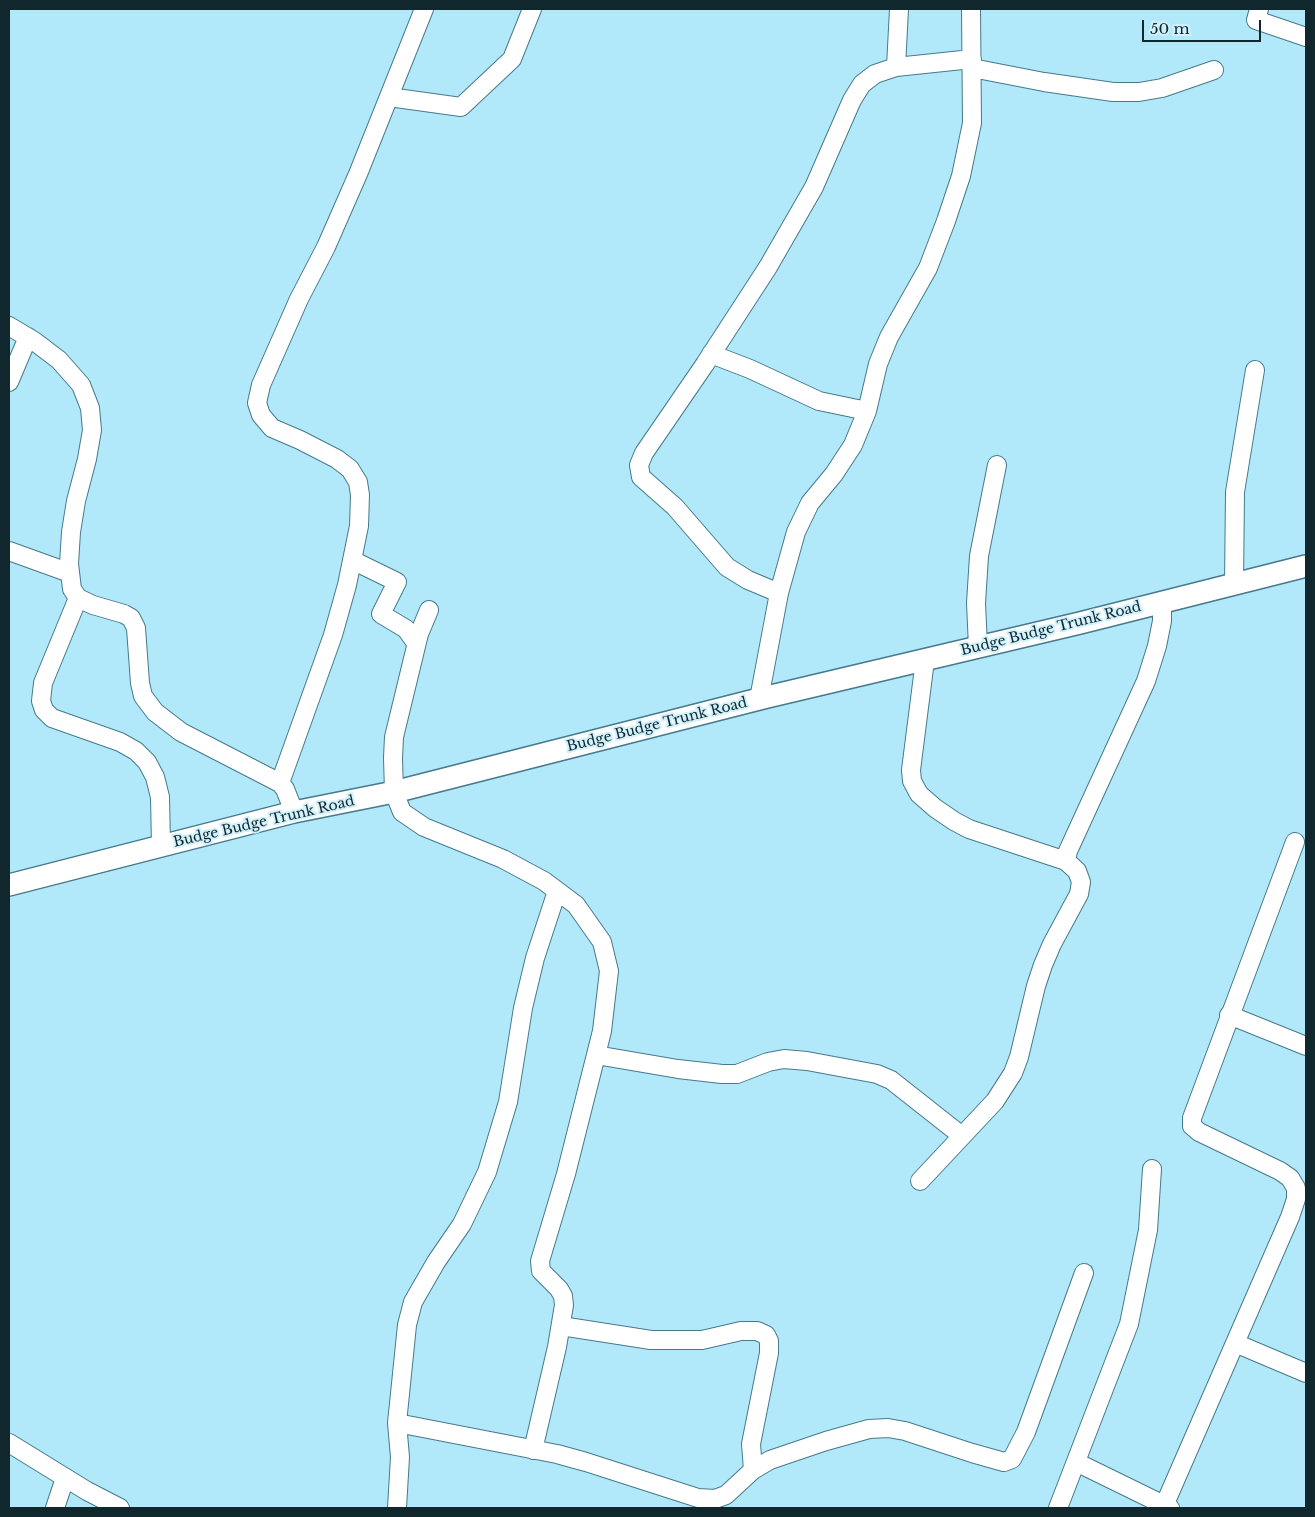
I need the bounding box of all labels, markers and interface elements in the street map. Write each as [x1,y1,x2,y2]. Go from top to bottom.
scale bar [1145,10,1264,42]
text: 50 m [1150,19,1190,38]
street label: Budge Budge Trunk Road [959,598,1143,660]
street label: Budge Budge Trunk Road [565,694,749,756]
street label: Budge Budge Trunk Road [172,793,356,851]

